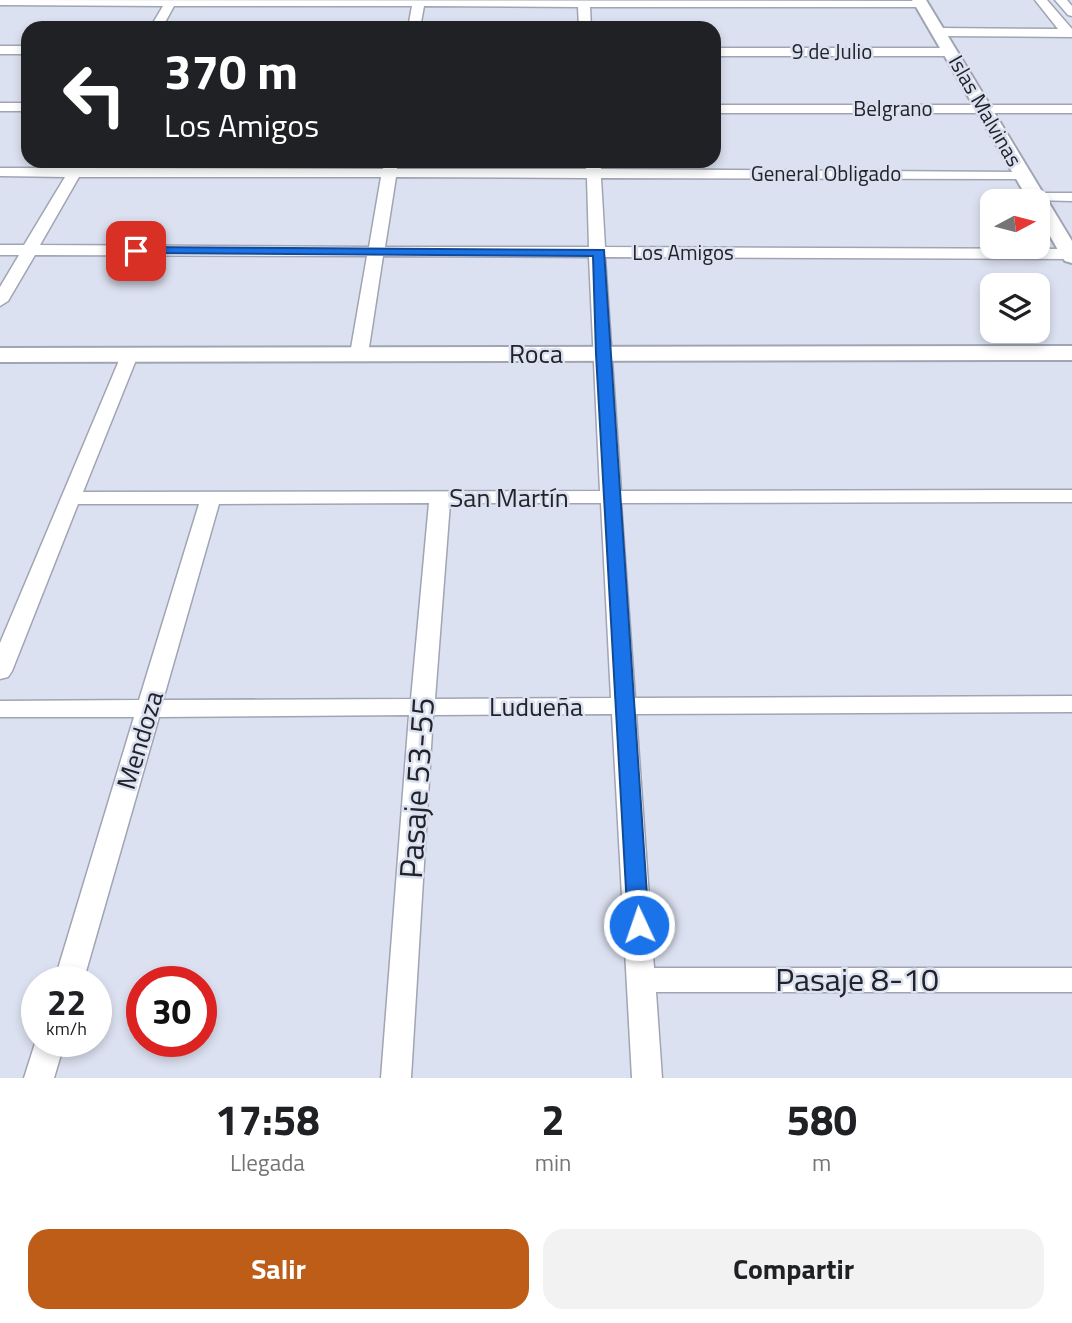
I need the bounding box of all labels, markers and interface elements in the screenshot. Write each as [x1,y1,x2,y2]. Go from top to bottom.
text: 370 m [164,33,298,108]
street label: 9 de Julio [792,35,872,67]
icon: left [49,49,140,140]
street label: Islas Malvinas [941,49,1031,172]
street label: Belgrano [853,92,933,124]
text: Los Amigos [164,101,319,149]
street label: General Obligado [751,157,901,189]
north arrow [980,189,1050,259]
map controls [980,189,1050,343]
pin [106,221,166,281]
icon: arrive [117,232,155,270]
street label: Los Amigos [632,236,734,268]
button: layers [980,273,1050,343]
street label: Roca [509,334,563,373]
street label: San Martín [449,478,569,517]
street label: Mendoza [106,686,173,794]
street label: Ludueña [489,687,583,726]
street label: Pasaje 53-55 [386,696,446,880]
position arrow [602,888,676,962]
street label: Pasaje 8-10 [775,955,939,1003]
speed limit sign: 30 [126,966,217,1057]
text: 22 [47,975,86,1029]
text: km/h [46,1015,87,1042]
text: 17:58 [215,1087,320,1151]
text: 2 [541,1087,565,1151]
text: 580 [786,1087,857,1151]
text: Llegada [230,1145,305,1180]
text: min [535,1145,571,1180]
text: m [812,1145,831,1180]
button: Salir [28,1229,529,1309]
button: Compartir [543,1229,1044,1309]

